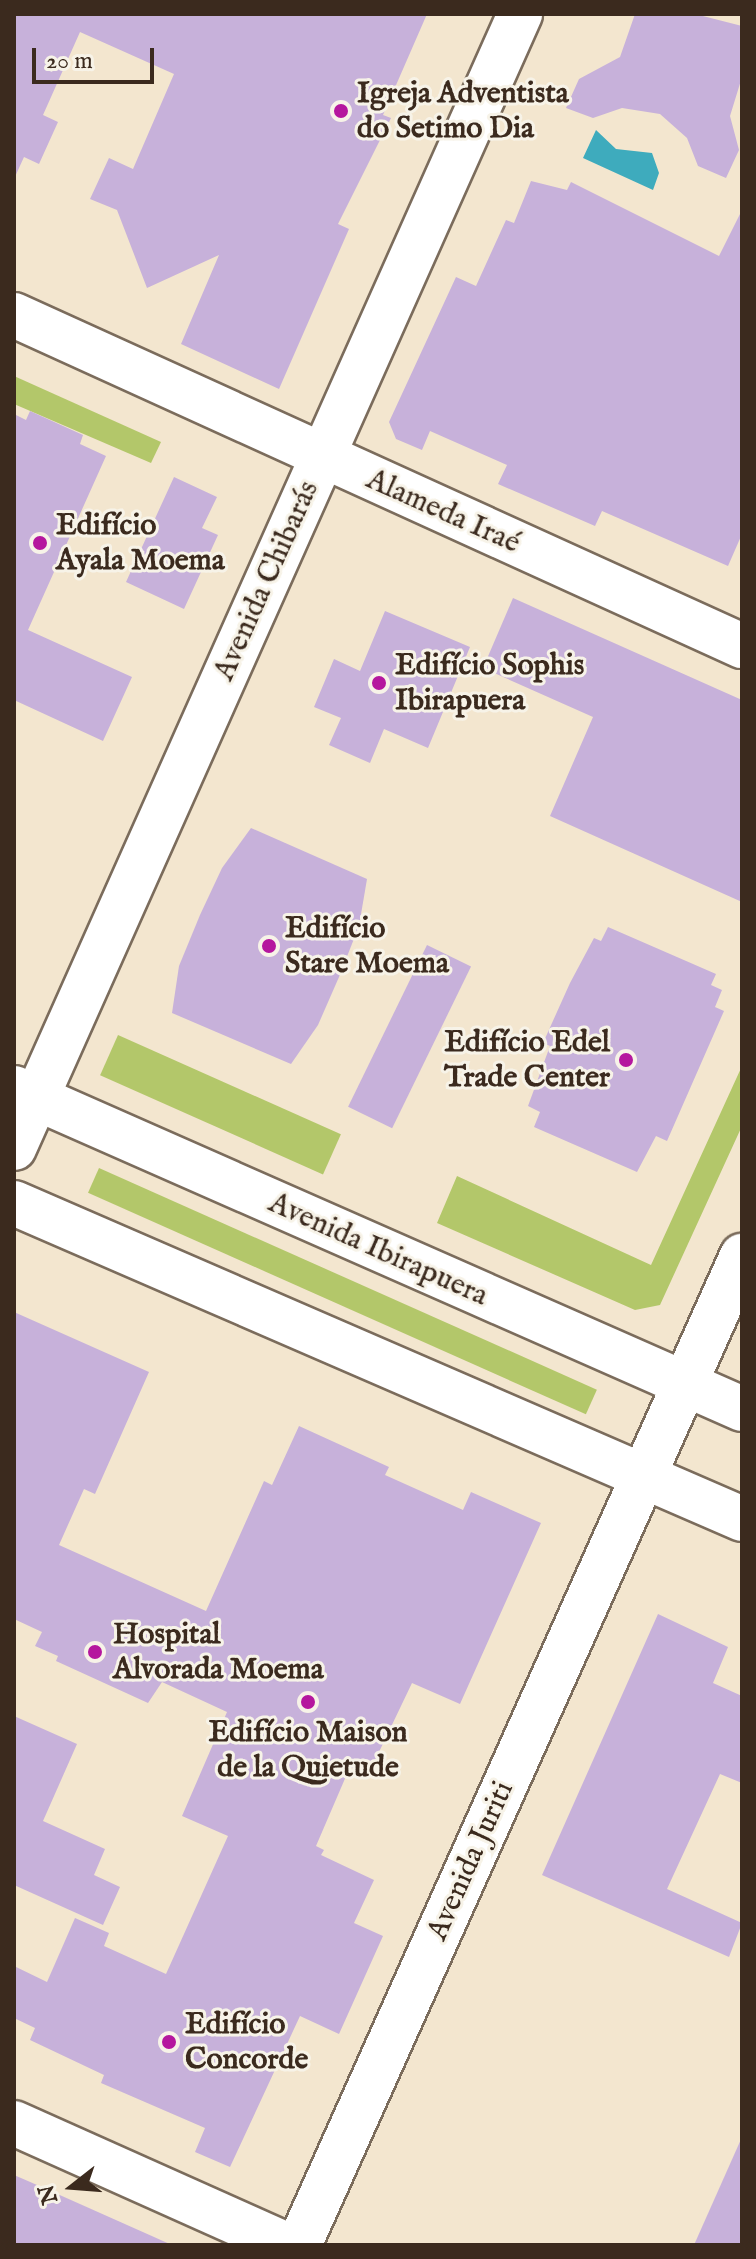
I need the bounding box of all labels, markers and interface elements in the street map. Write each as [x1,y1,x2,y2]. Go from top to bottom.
scale bar [36,32,158,82]
text: 20 m [46,46,93,77]
place label: Igreja Adventista do Setimo Dia [357,76,569,146]
marker: Igreja Adventista do Setimo Dia [332,102,350,120]
street label: Alameda Iraé [361,462,525,562]
street label: Avenida Chibarás [207,476,327,686]
place label: Edifício Ayala Moema [56,508,225,578]
marker: Edifício Ayala Moema [31,534,49,552]
place label: Edifício Sophis Ibirapuera [395,648,584,718]
marker: Edifício Sophis Ibirapuera [370,674,388,692]
place label: Edifício Stare Moema [285,911,449,982]
marker: Edifício Stare Moema [260,937,278,955]
place label: Edifício Edel Trade Center [444,1025,610,1096]
marker: Edifício Edel Trade Center [617,1051,635,1069]
street label: Avenida Ibirapuera [263,1186,493,1314]
place label: Hospital Alvorada Moema [113,1617,324,1688]
marker: Hospital Alvorada Moema [84,1641,106,1663]
marker: Edifício Maison de la Quietude [299,1693,317,1711]
place label: Edifício Maison de la Quietude [209,1715,407,1786]
street label: Avenida Juriti [420,1776,522,1946]
place label: Edifício Concorde [185,2007,308,2078]
marker: Edifício Concorde [160,2033,178,2051]
north arrow [32,2147,112,2227]
text: N [33,2181,65,2207]

